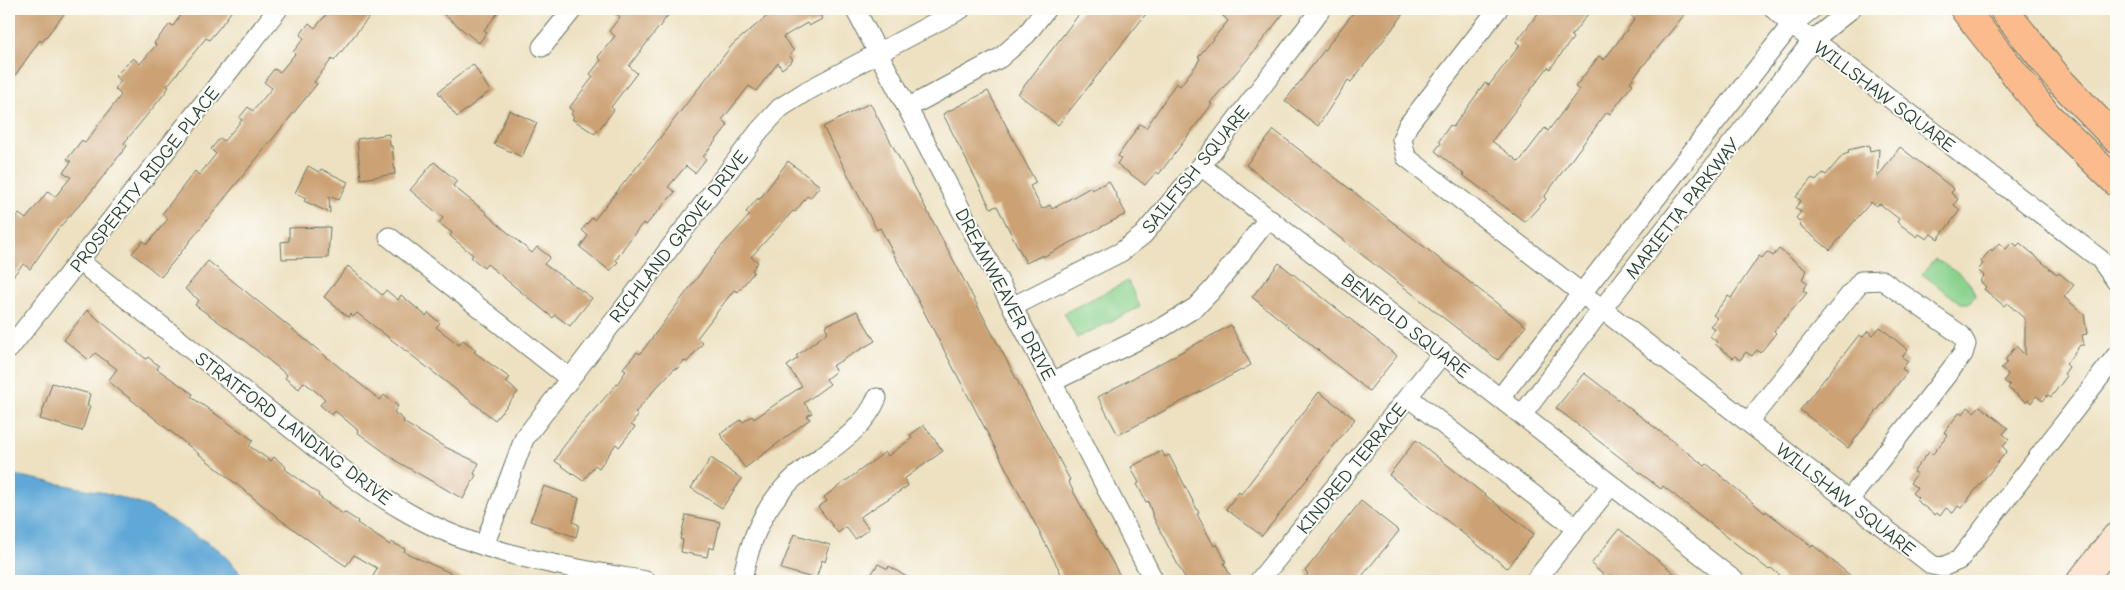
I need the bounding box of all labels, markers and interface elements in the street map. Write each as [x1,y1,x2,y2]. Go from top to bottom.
street label: WILLSHAW SQUARE [1810,37,1959,157]
street label: PROSPERITY RIDGE PLACE [65,82,224,277]
street label: SAILFISH SQUARE [1137,101,1254,238]
street label: MARIETTA PARKWAY [1621,133,1745,283]
street label: RICHLAND GROVE DRIVE [605,146,753,327]
street label: DREAMWEAVER DRIVE [950,205,1060,384]
street label: BENFOLD SQUARE [1337,269,1474,383]
street label: STRATFORD LANDING DRIVE [191,348,396,510]
street label: KINDRED TERRACE [1292,399,1411,538]
street label: WILLSHAW SQUARE [1771,439,1919,561]

